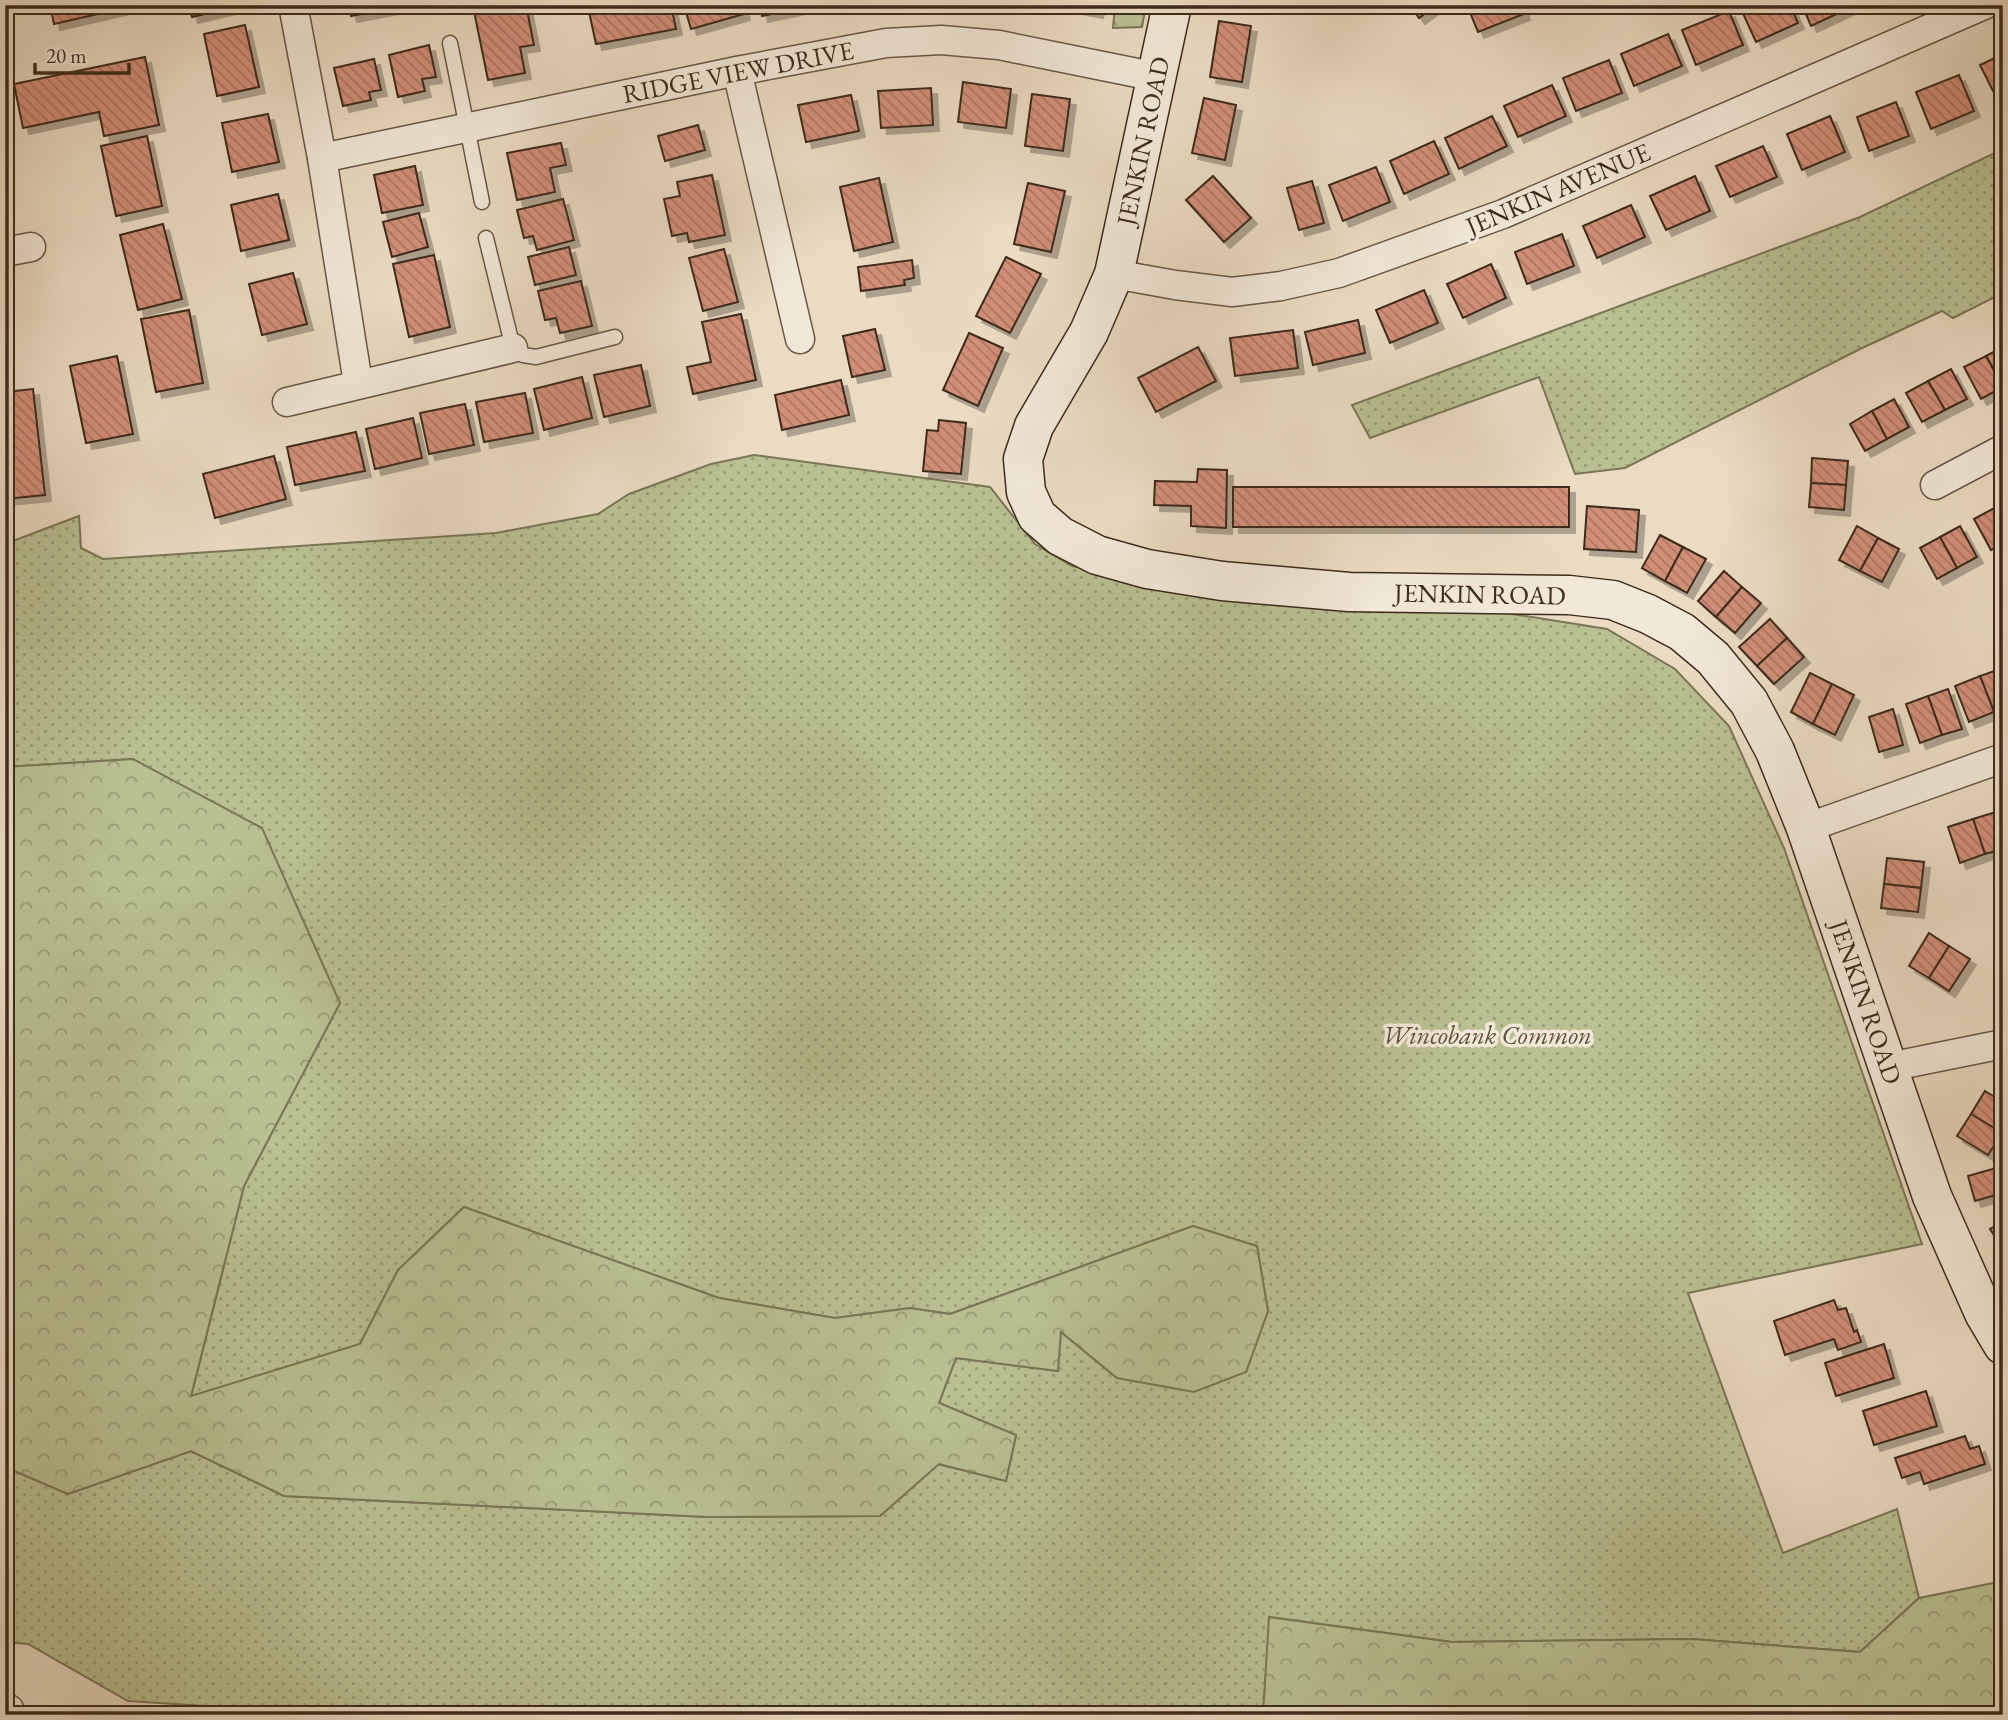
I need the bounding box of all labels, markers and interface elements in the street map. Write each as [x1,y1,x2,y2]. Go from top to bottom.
scale bar [35,32,130,76]
street label: RIDGE VIEW DRIVE [619,33,857,111]
text: 20 m [46,42,87,69]
street label: JENKIN ROAD [1108,54,1177,230]
street label: JENKIN AVENUE [1459,135,1656,244]
street label: JENKIN ROAD [1392,575,1566,612]
street label: JENKIN ROAD [1821,913,1910,1089]
park label: Wincobank Common [1382,1018,1592,1052]

